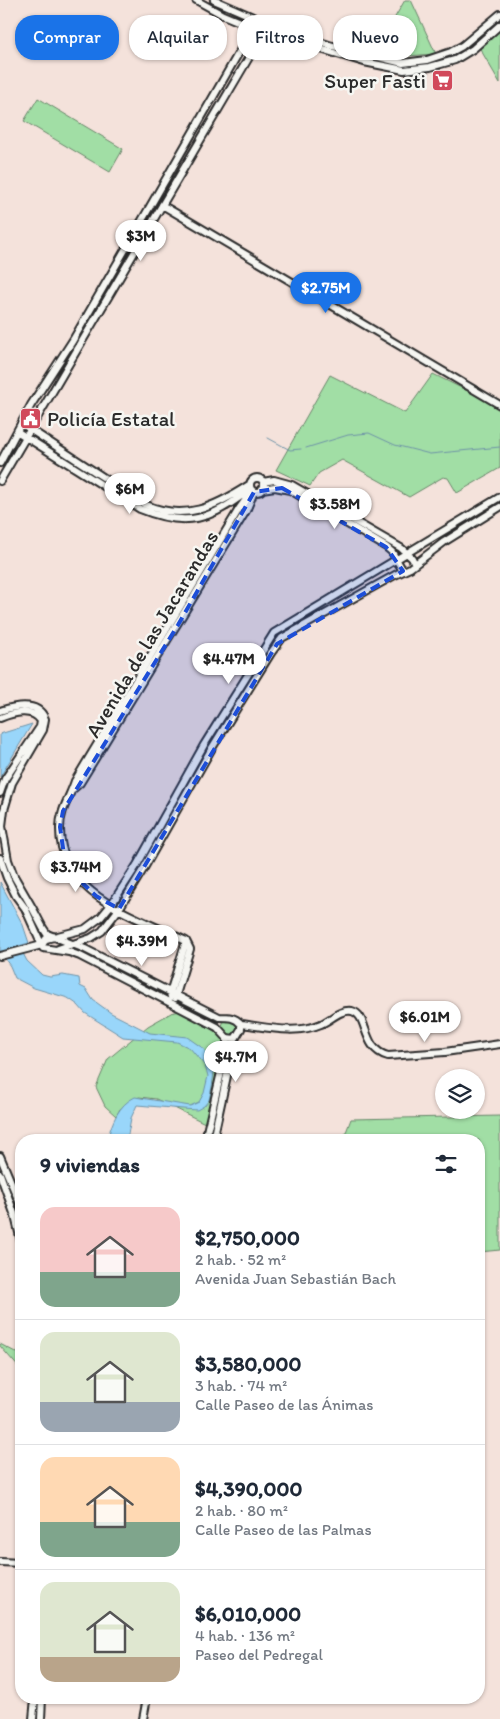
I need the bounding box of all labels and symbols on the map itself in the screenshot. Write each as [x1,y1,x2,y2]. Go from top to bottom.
place label: Super Fasti [324,68,426,93]
supermarket icon: Super Fasti [430,69,454,93]
pin: $3M [117,220,165,262]
pin: $2.75M [285,272,367,314]
place label: Policía Estatal [47,406,175,431]
public building icon: Policía Estatal [19,407,43,431]
pin: $6M [106,472,154,515]
pin: $3.58M [294,488,376,530]
street label: Avenida de las Jacarandas [80,526,223,742]
pin: $4.47M [188,642,270,685]
pin: $3.74M [35,850,117,893]
pin: $4.39M [101,924,183,967]
pin: $6.01M [384,1000,466,1043]
pin: $4.7M [201,1040,271,1083]

